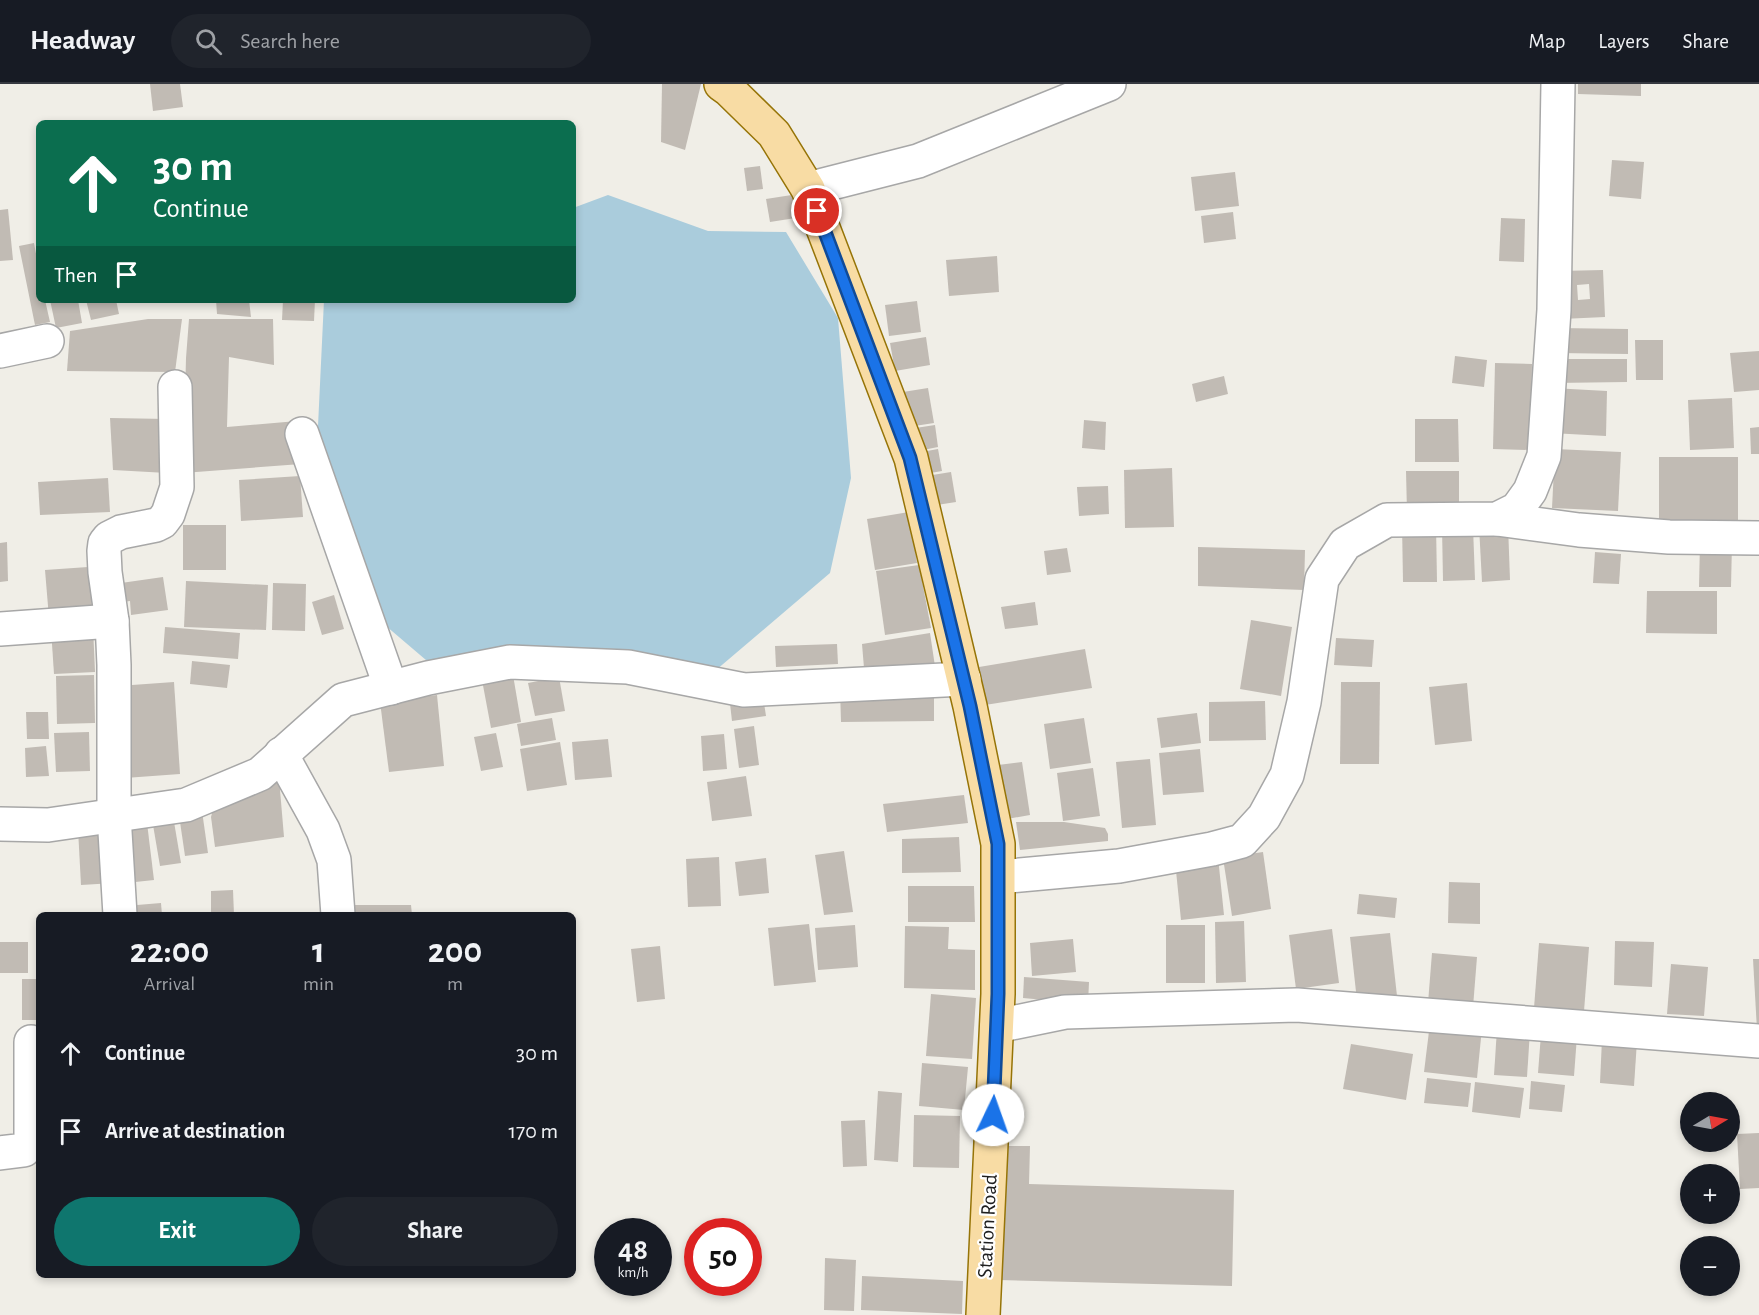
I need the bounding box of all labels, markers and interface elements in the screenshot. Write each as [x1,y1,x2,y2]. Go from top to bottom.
search box [171,14,591,68]
icon: search [192,25,225,58]
text: Headway [30,27,135,55]
text: Search here [240,30,340,52]
text: Map [1529,31,1565,52]
text: Layers [1598,31,1649,52]
text: Share [1682,31,1729,52]
icon: ahead [54,144,132,222]
text: 30 m [153,146,233,188]
pin [791,185,842,236]
icon: arrive [800,194,833,227]
text: Continue [153,195,249,222]
icon: arrive [110,258,143,291]
text: Then [54,264,98,286]
text: 22:00 [130,933,209,969]
text: 1 [312,933,325,969]
text: 200 [428,933,482,969]
text: Arrival [144,974,195,994]
text: min [303,974,334,994]
text: m [447,974,463,994]
icon: ahead [54,1037,87,1070]
text: Continue [105,1042,185,1064]
text: 30 m [516,1042,558,1064]
position arrow [961,1083,1025,1147]
north arrow [1680,1092,1740,1152]
map controls [1680,1092,1740,1296]
icon: arrive [54,1115,87,1148]
text: Arrive at destination [105,1120,285,1142]
text: 170 m [508,1120,558,1142]
button: + [1680,1164,1740,1224]
street label: Station Road [974,1173,1001,1279]
button: Exit [54,1197,300,1266]
button: Share [312,1197,558,1266]
speed limit sign: 50 [684,1218,762,1296]
text: 48 [618,1235,648,1265]
button: − [1680,1236,1740,1296]
text: km/h [618,1265,648,1280]

